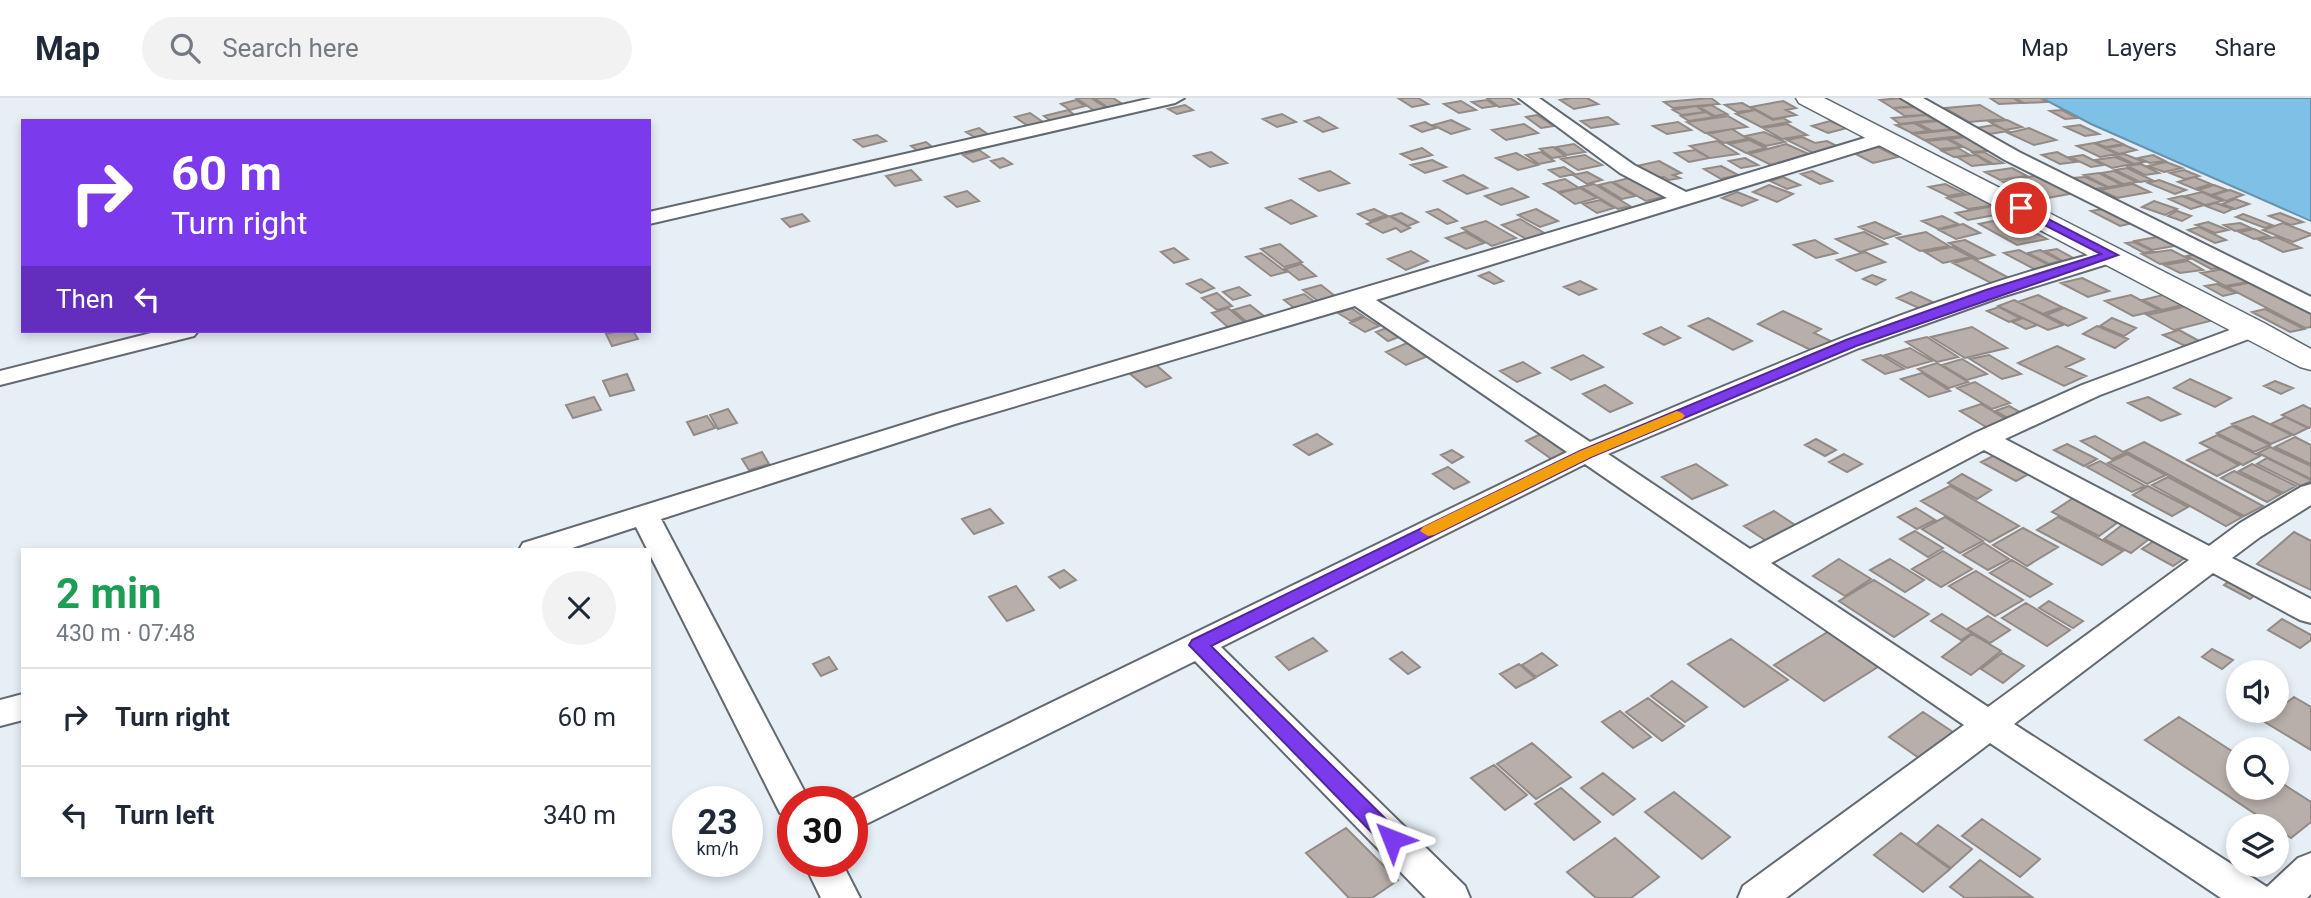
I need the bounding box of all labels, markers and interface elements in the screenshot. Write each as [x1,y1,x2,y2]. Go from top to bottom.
search box [142,17,632,80]
text: Map [35,29,100,68]
icon: search [166,29,204,67]
text: Search here [222,33,359,63]
text: Map [2021,34,2069,62]
text: Layers [2107,34,2177,62]
text: Share [2215,34,2276,62]
text: 60 m [171,145,282,202]
icon: right [56,147,147,238]
pin [1991,178,2051,238]
icon: arrive [2002,189,2040,227]
text: Turn right [171,204,307,242]
icon: left [128,280,166,318]
text: Then [56,284,114,314]
text: 2 min [56,569,162,618]
button: close [542,571,616,645]
text: 430 m · 07:48 [56,620,195,647]
map controls [2226,660,2289,877]
button: sound [2226,660,2289,723]
icon: right [56,698,94,736]
text: Turn right [115,702,230,732]
text: 60 m [558,702,616,732]
button: search [2226,737,2289,800]
speed limit sign: 30 [777,786,868,877]
icon: left [56,796,94,834]
text: Turn left [115,800,214,830]
text: 340 m [543,800,616,830]
text: 23 [697,802,738,843]
position arrow [1355,802,1429,876]
button: layers [2226,814,2289,877]
text: km/h [696,838,739,859]

